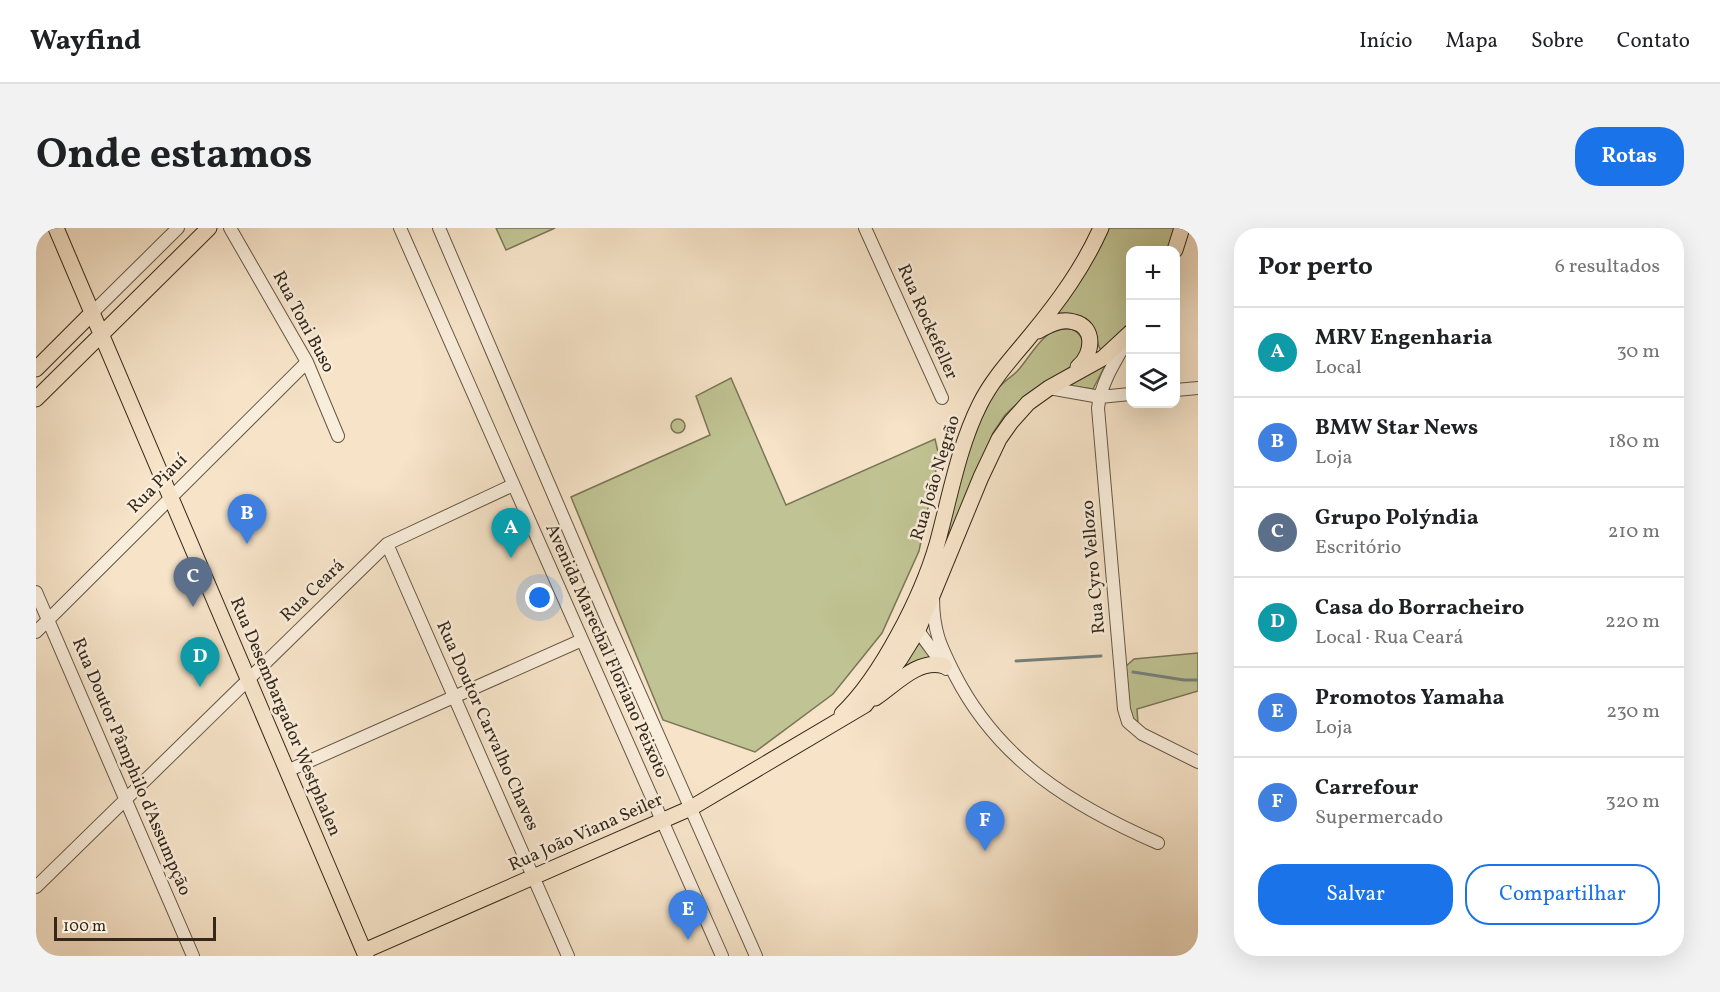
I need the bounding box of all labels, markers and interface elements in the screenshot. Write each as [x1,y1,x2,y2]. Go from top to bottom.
text: Wayfind [30,22,141,61]
text: Início [1359,27,1412,56]
text: Mapa [1445,27,1498,56]
text: Sobre [1531,27,1584,56]
text: Contato [1617,27,1690,56]
text: Onde estamos [36,127,312,186]
button: Rotas [1575,127,1684,186]
map controls [1126,246,1180,408]
button: + [1126,246,1180,300]
text: Por perto [1258,249,1373,285]
text: 6 resultados [1555,253,1660,281]
street label: Rua Rockefeller [890,260,964,384]
street label: Rua Toni Buso [266,267,340,377]
button: − [1126,300,1180,354]
text: MRV Engenharia [1315,323,1493,354]
text: A [1270,338,1285,366]
text: 30 m [1616,338,1660,366]
button: layers [1126,354,1180,408]
text: Local [1315,354,1362,382]
street label: Rua João Negrão [905,412,967,544]
text: BMW Star News [1315,413,1478,444]
text: B [1271,428,1284,456]
text: 180 m [1608,428,1660,456]
text: Loja [1315,444,1352,472]
street label: Rua Piauí [122,448,194,520]
pin: B [228,494,266,544]
street label: Rua Cyro Vellozo [1076,499,1112,635]
text: Grupo Polýndia [1315,503,1479,534]
pin: A [492,508,530,558]
text: C [1271,518,1284,546]
text: 210 m [1608,518,1660,546]
street label: Avenida Marechal Floriano Peixoto [539,520,673,782]
text: Escritório [1315,534,1401,562]
street label: Rua Ceará [275,554,351,628]
pin: C [174,558,212,607]
your location [525,583,554,612]
text: Casa do Borracheiro [1315,593,1524,624]
street label: Rua Desembargador Westphalen [223,594,347,841]
text: D [1270,608,1285,636]
text: 220 m [1605,608,1660,636]
street label: Rua Doutor Carvalho Chaves [429,617,545,835]
text: Local · Rua Ceará [1315,624,1463,652]
street label: Rua Doutor Pâmphilo d'Assumpção [65,634,197,900]
pin: D [180,638,220,687]
text: Promotos Yamaha [1315,683,1505,714]
text: E [1271,698,1284,726]
text: 230 m [1606,698,1660,726]
text: Loja [1315,714,1352,742]
text: Carrefour [1315,773,1418,804]
street label: Rua João Viana Seiler [505,788,668,878]
text: F [1272,788,1283,816]
text: 320 m [1605,788,1660,816]
pin: F [966,802,1004,851]
text: Supermercado [1315,804,1443,832]
button: Salvar [1258,864,1453,925]
button: Compartilhar [1465,864,1660,925]
pin: E [668,890,708,940]
scale bar [54,914,216,942]
text: 100 m [63,916,106,938]

